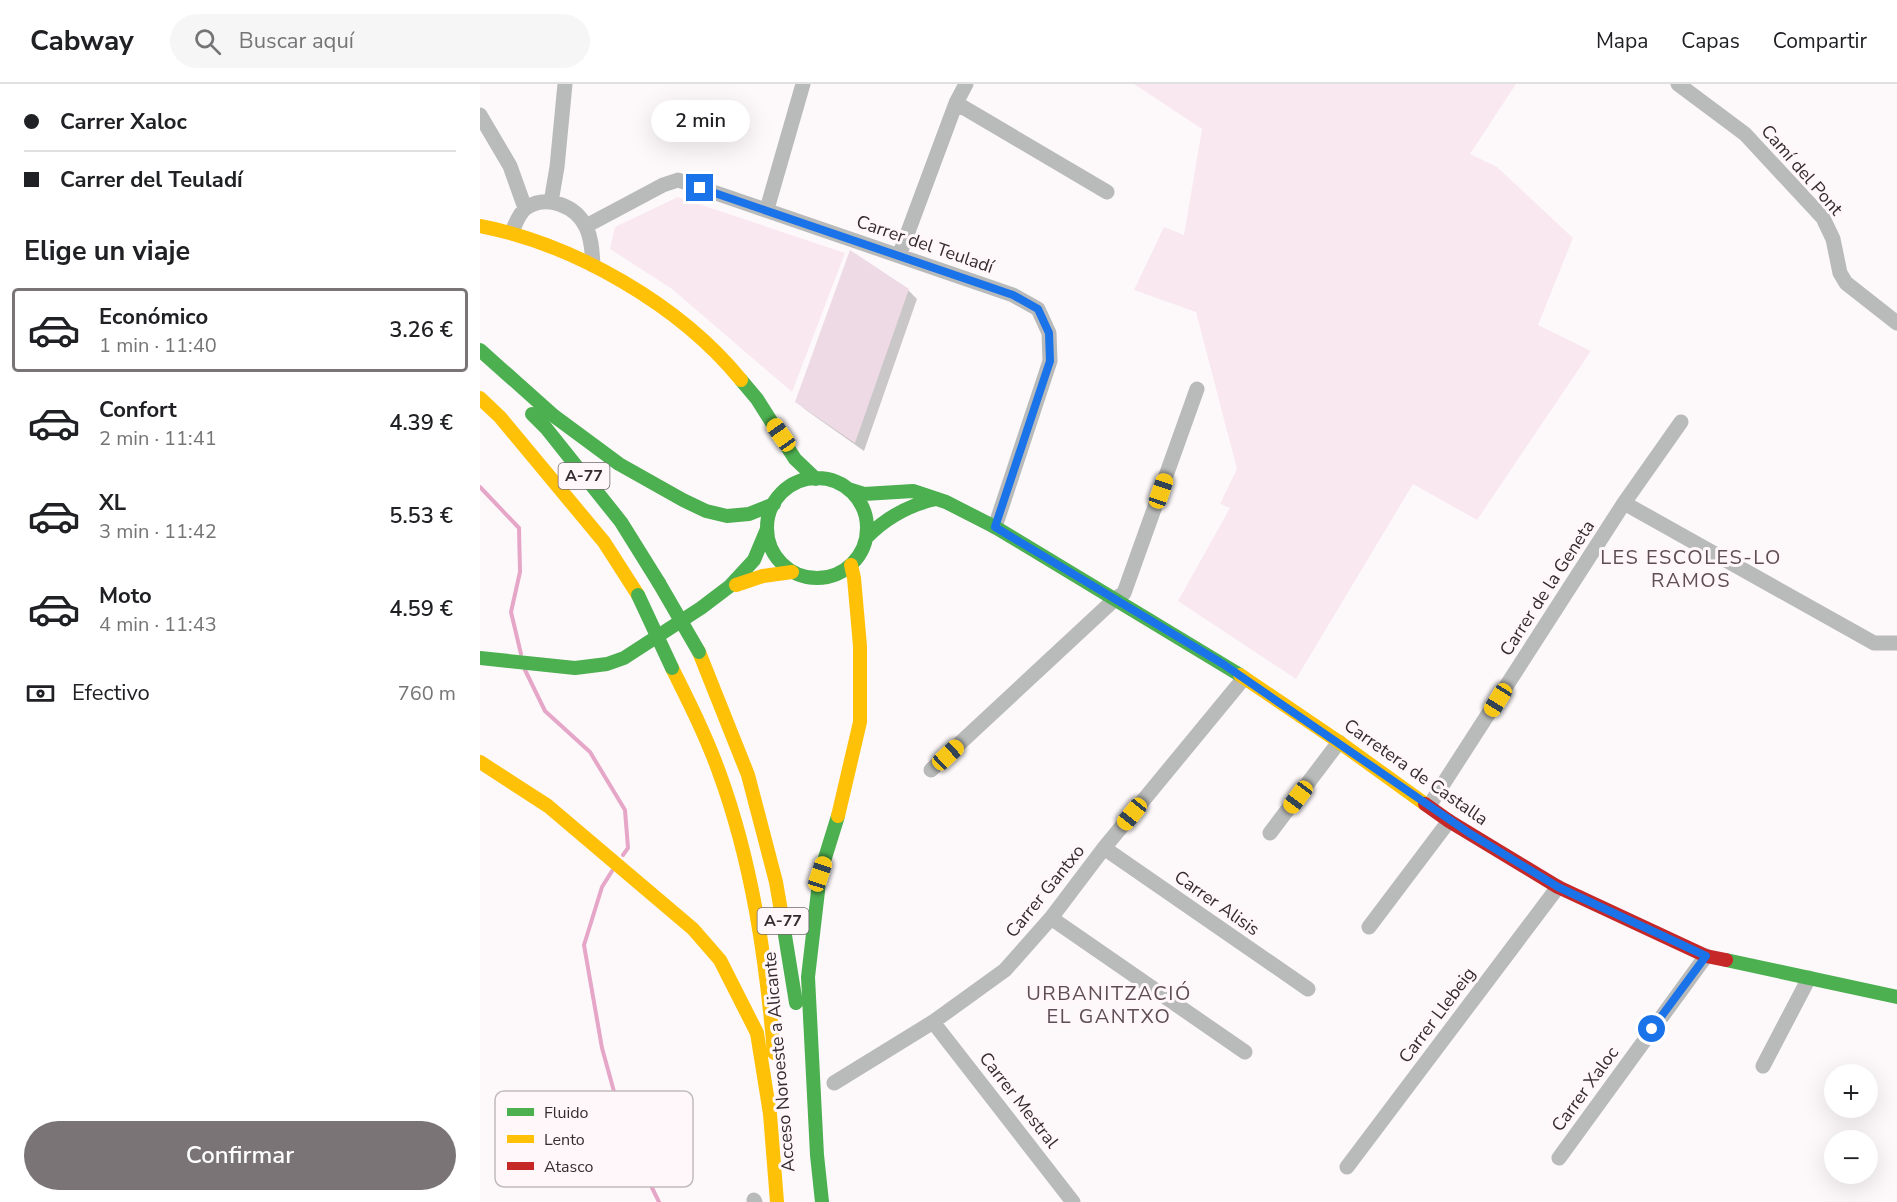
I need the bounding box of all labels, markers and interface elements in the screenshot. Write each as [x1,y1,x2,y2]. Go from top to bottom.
search box [170,14,590,68]
text: Cabway [30,22,134,60]
icon: search [191,25,224,58]
text: Buscar aquí [239,26,354,56]
text: Mapa [1596,27,1648,55]
text: Capas [1681,27,1740,55]
text: Compartir [1773,27,1867,55]
callout: 2 min [650,101,750,143]
text: Carrer Xaloc [60,107,187,137]
text: 2 min [675,107,726,134]
street label: Camí del Pont [1756,119,1849,221]
text: Carrer del Teuladí [60,165,243,195]
route end [686,174,713,201]
street label: Carrer del Teuladí [853,209,998,279]
text: Elige un viaje [24,233,190,270]
text: Económico [99,302,208,332]
icon: car [27,303,81,357]
text: 3.26 € [389,315,453,345]
text: 1 min · 11:40 [99,332,217,359]
text: Confort [99,395,177,425]
icon: car [27,396,81,450]
text: 4.39 € [389,408,453,438]
car [763,415,799,455]
text: 2 min · 11:41 [99,425,217,452]
road number: A-77 [558,463,610,489]
car [1147,471,1175,511]
text: XL [99,488,126,518]
icon: car [27,489,81,543]
text: 5.53 € [389,501,453,531]
street label: Carrer de la Geneta [1494,516,1600,660]
text: 3 min · 11:42 [99,518,217,545]
district label: LES ESCOLES-LO RAMOS [1600,544,1782,594]
text: Moto [99,581,152,611]
icon: car [27,582,81,636]
text: 4.59 € [389,594,453,624]
text: 4 min · 11:43 [99,611,217,638]
icon: cash [24,677,57,710]
text: Efectivo [72,678,150,708]
text: 760 m [398,680,456,707]
car [1481,680,1515,720]
street label: Carretera de Castalla [1339,713,1493,831]
car [929,736,967,774]
car [1280,777,1316,817]
car [1114,794,1150,834]
street label: Carrer Gantxo [1000,839,1090,943]
car [806,854,834,894]
street label: Carrer Alisis [1170,865,1264,941]
road number: A-77 [758,908,808,934]
street label: Acceso Noroeste a Alicante [757,951,801,1173]
street label: Carrer Llebeig [1393,962,1481,1068]
district label: URBANITZACIÓ EL GANTXO [1026,980,1192,1030]
route start [1638,1015,1665,1042]
street label: Carrer Xaloc [1546,1042,1624,1136]
street label: Carrer Mestral [974,1047,1065,1154]
map controls [1824,1064,1878,1184]
button: + [1824,1064,1878,1118]
legend [495,1091,693,1187]
text: Fluido [544,1102,589,1124]
button: Confirmar [24,1121,456,1190]
text: Lento [544,1129,585,1151]
button: − [1824,1130,1878,1184]
text: Atasco [544,1156,593,1178]

